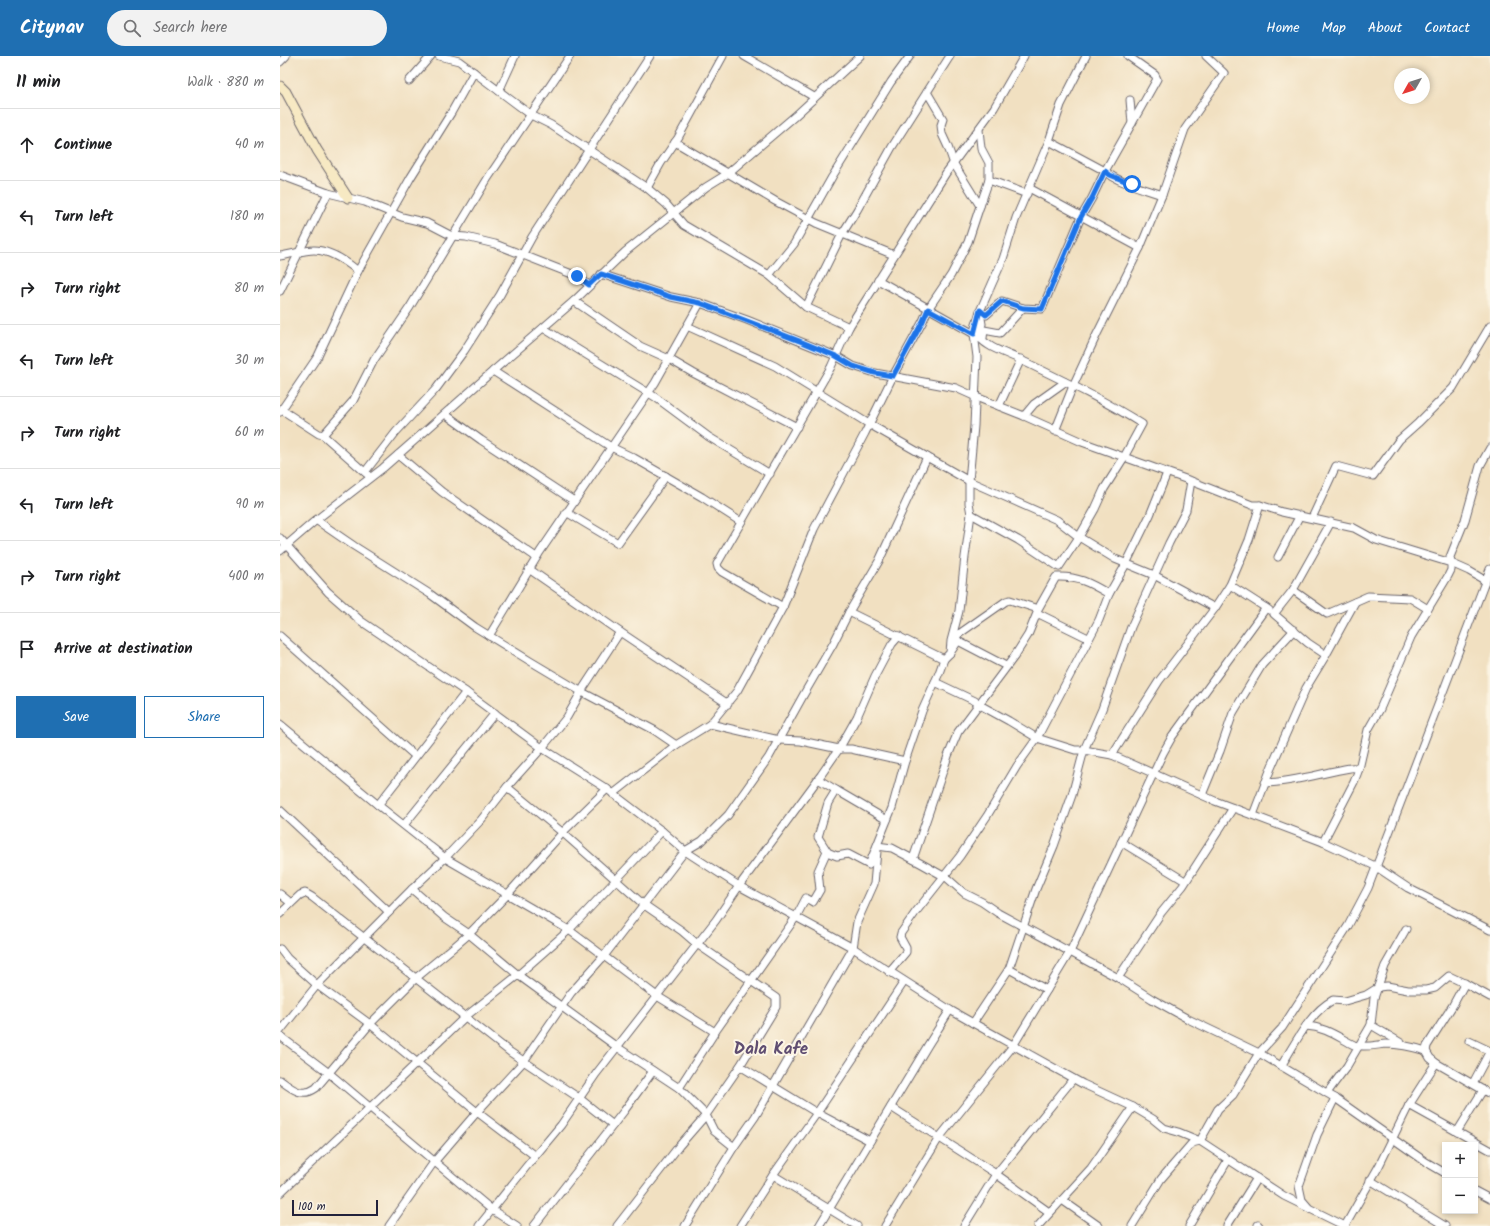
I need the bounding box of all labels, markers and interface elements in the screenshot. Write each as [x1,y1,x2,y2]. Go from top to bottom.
search box [107,10,387,46]
text: Citynav [20,13,83,43]
text: Search here [153,16,227,40]
icon: search [121,17,143,39]
text: Home [1266,17,1300,39]
text: Map [1322,17,1346,39]
text: About [1368,17,1402,39]
text: Contact [1424,17,1470,39]
north arrow [1394,68,1430,104]
text: 11 min [16,69,61,96]
text: Walk · 880 m [187,72,264,93]
text: Continue [54,133,112,157]
icon: ahead [16,134,38,156]
text: 40 m [235,134,264,155]
route start [1123,175,1141,193]
text: Turn left [54,205,114,229]
icon: left [16,206,38,228]
text: 180 m [230,206,264,227]
route end [568,267,586,285]
text: Turn right [54,277,121,301]
icon: right [16,278,38,300]
text: 80 m [234,278,264,299]
text: Turn left [54,349,114,373]
icon: left [16,350,38,372]
text: 30 m [235,350,264,371]
text: Turn right [54,421,121,445]
icon: right [16,422,38,444]
text: 60 m [235,422,264,443]
text: Turn left [54,493,114,517]
icon: left [16,494,38,516]
text: 90 m [236,494,264,515]
text: Turn right [54,565,121,589]
icon: right [16,566,38,588]
text: 400 m [228,566,264,587]
text: Arrive at destination [54,637,193,661]
icon: arrive [16,638,38,660]
button: Save [16,696,136,738]
button: Share [144,696,264,738]
district label: Dala Kafe [734,1036,809,1063]
map controls [1442,1142,1478,1214]
button: + [1442,1142,1478,1178]
button: − [1442,1178,1478,1214]
scale bar [292,1198,378,1217]
text: 100 m [298,1198,326,1216]

